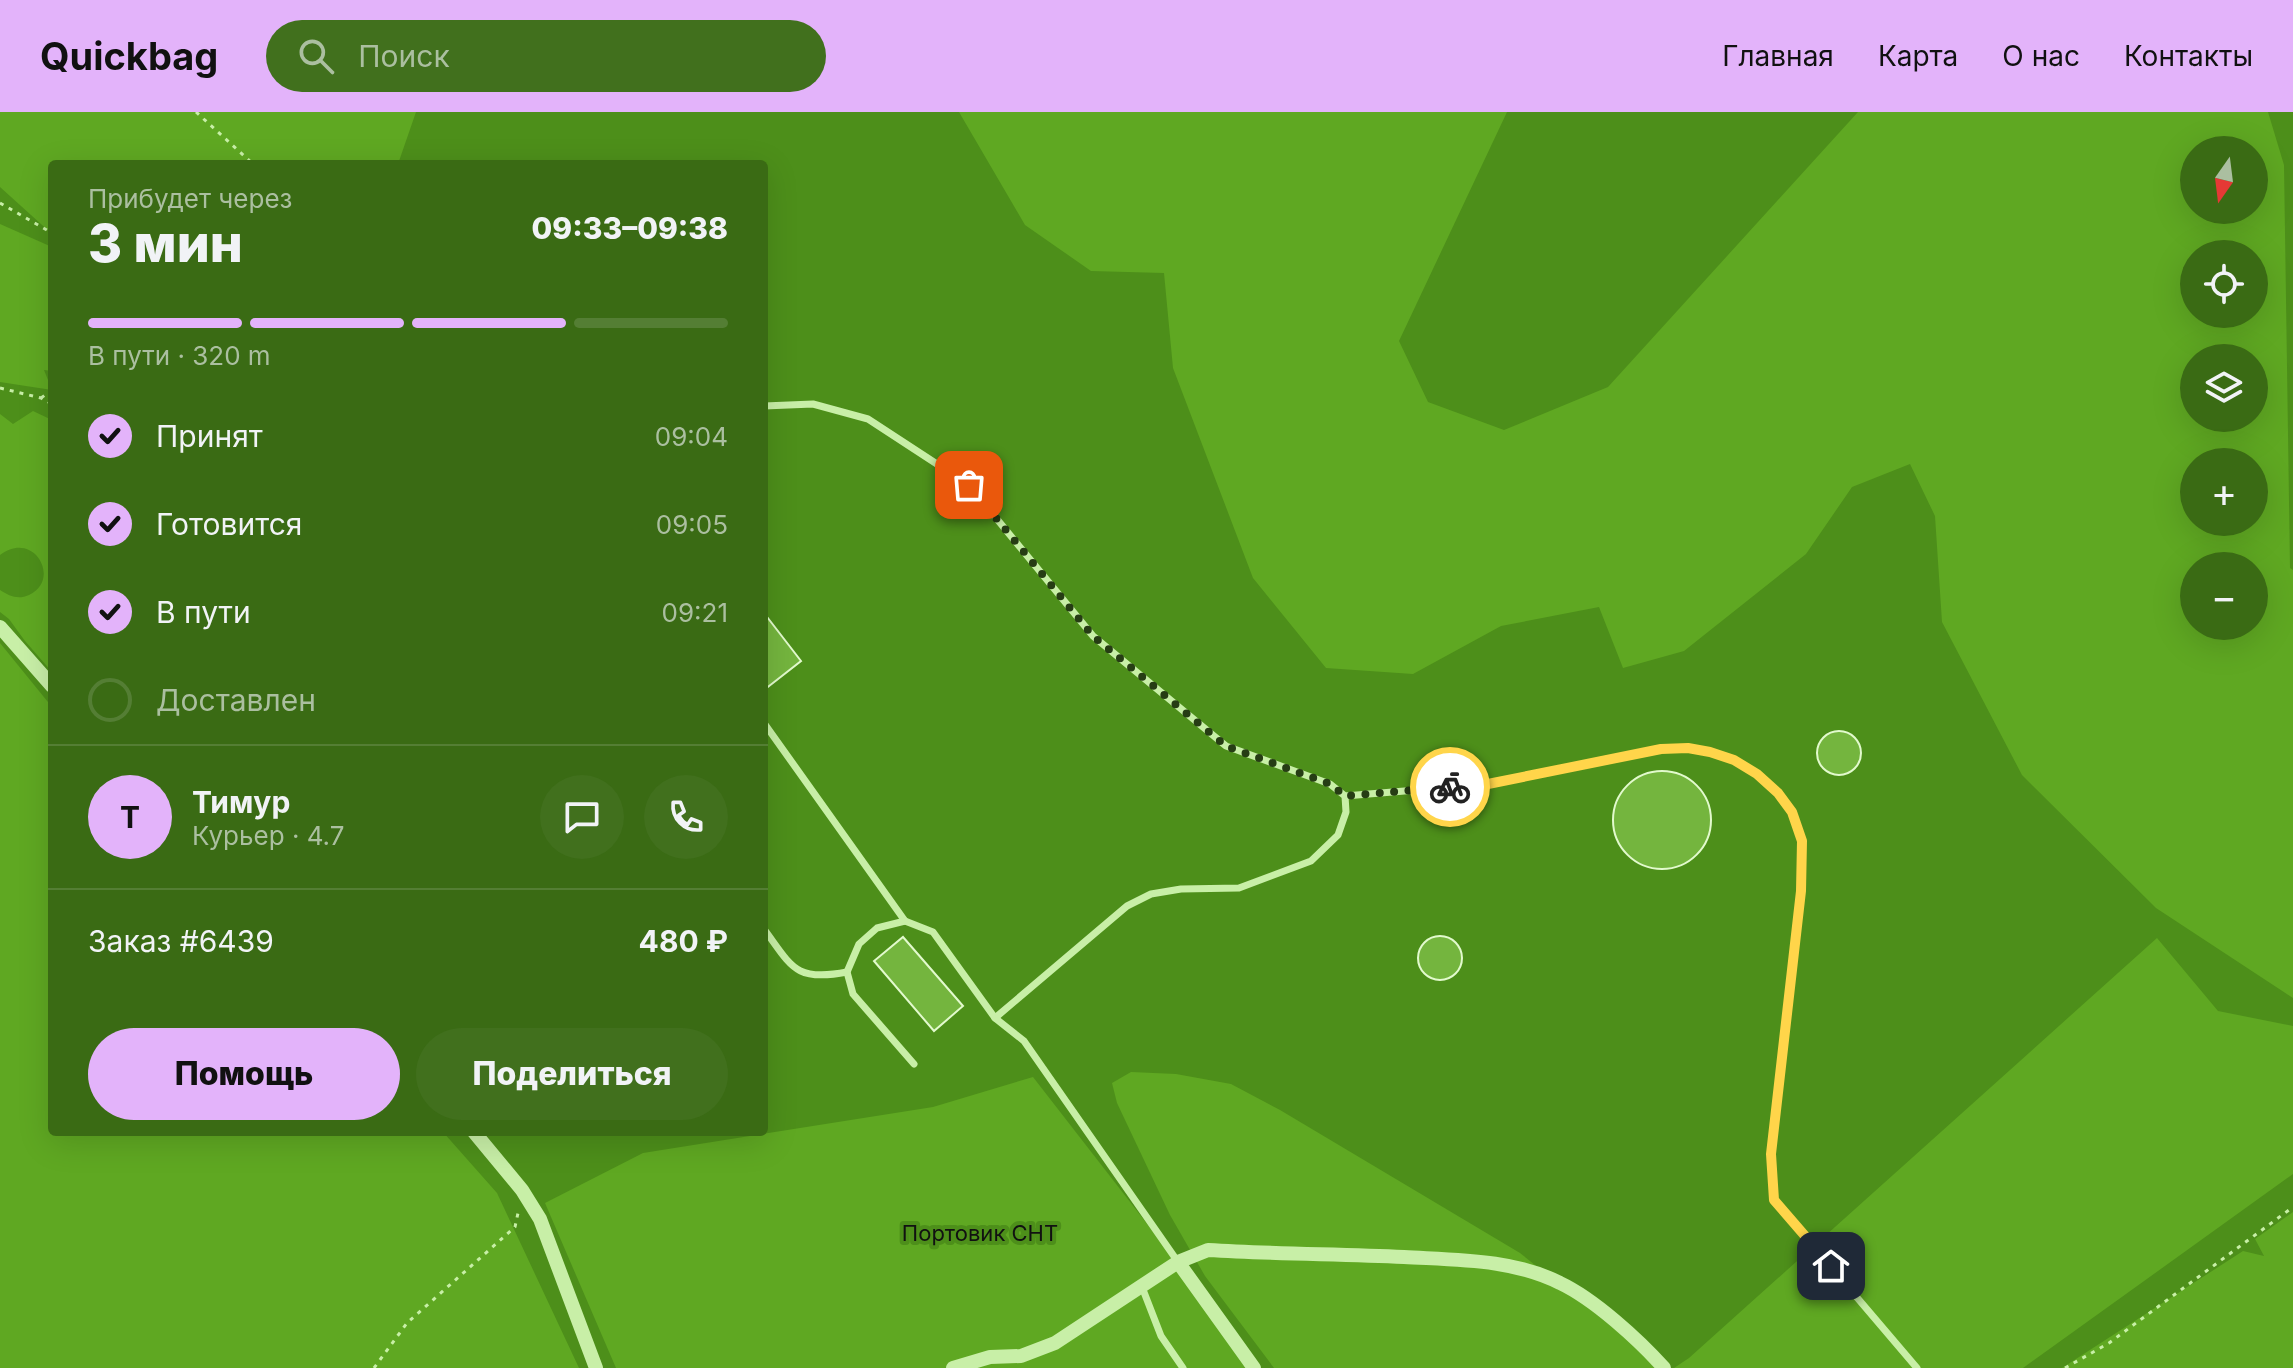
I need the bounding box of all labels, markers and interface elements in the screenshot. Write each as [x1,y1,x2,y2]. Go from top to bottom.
search box [266,20,826,92]
text: Quickbag [40,33,218,79]
icon: search [294,34,338,78]
text: Поиск [358,38,450,74]
text: Главная [1722,39,1834,73]
text: Карта [1878,39,1958,73]
text: О нас [2002,39,2080,73]
text: Контакты [2124,39,2253,73]
north arrow [2180,136,2268,224]
map controls [2180,136,2268,640]
text: Прибудет через [88,183,292,214]
text: 09:33–09:38 [532,210,728,246]
text: 3 мин [88,212,243,275]
button: locate [2180,240,2268,328]
text: В пути · 320 m [88,340,271,371]
button: layers [2180,344,2268,432]
icon: check [88,414,132,458]
text: Принят [156,418,263,454]
text: 09:04 [655,421,728,452]
button: + [2180,448,2268,536]
pin [935,451,1003,519]
icon: bag [947,463,991,507]
icon: check [88,502,132,546]
text: Готовится [156,506,302,542]
text: 09:05 [656,509,728,540]
button: − [2180,552,2268,640]
icon: check [88,590,132,634]
text: В пути [156,594,251,630]
text: 09:21 [662,597,728,628]
text: Доставлен [156,682,316,718]
courier [1410,747,1490,827]
icon: bike [1428,765,1472,809]
button: chat [540,775,624,859]
button: phone [644,775,728,859]
text: Тимур [192,784,290,820]
text: Т [120,799,140,835]
text: Курьер · 4.7 [192,820,344,851]
text: Заказ #6439 [88,923,274,959]
text: 480 ₽ [639,923,728,959]
button: Помощь [88,1028,400,1120]
button: Поделиться [416,1028,728,1120]
park label: Портовик СНТ [902,1220,1058,1246]
pin [1797,1232,1865,1300]
icon: home [1809,1244,1853,1288]

